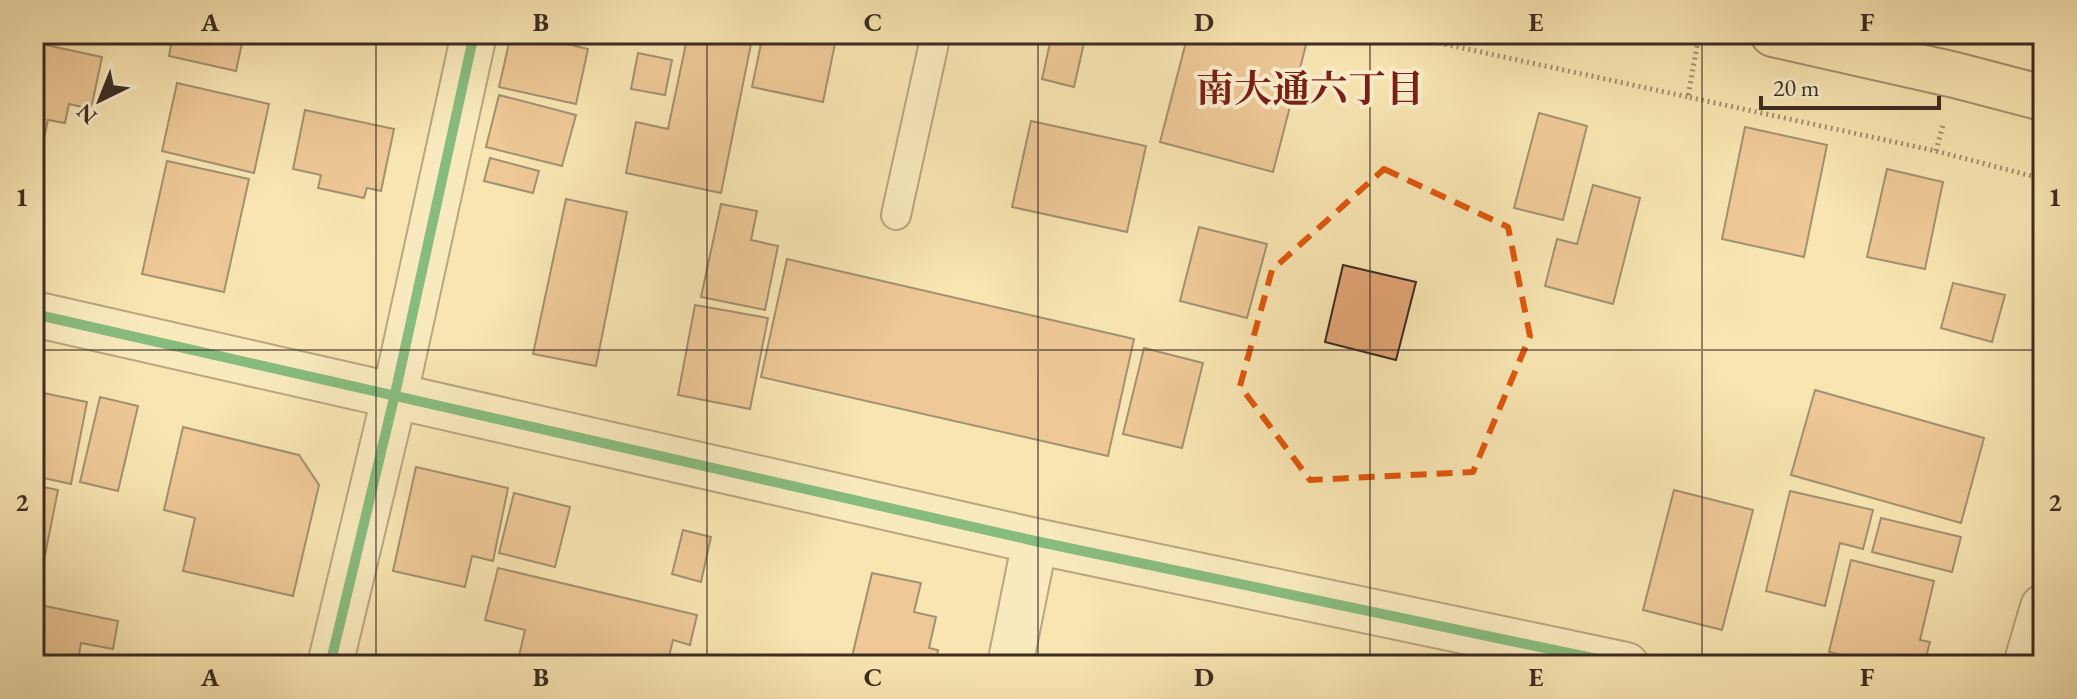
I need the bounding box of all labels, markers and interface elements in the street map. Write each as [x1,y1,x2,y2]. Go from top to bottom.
text: A [200,5,220,39]
text: B [533,5,549,39]
text: C [864,5,882,39]
text: D [1194,5,1214,39]
text: E [1529,5,1544,39]
text: F [1860,5,1874,39]
north arrow [60,60,140,140]
scale bar [1761,60,1939,110]
district label: 南大通六丁目 [1196,64,1424,113]
text: 20 m [1773,72,1820,103]
text: N [70,97,103,131]
text: 1 [15,180,29,214]
text: 1 [2048,180,2062,214]
text: 2 [15,485,29,519]
text: 2 [2048,485,2062,519]
text: A [200,660,220,694]
text: B [533,660,549,694]
text: C [864,660,882,694]
text: D [1194,660,1214,694]
text: E [1529,660,1544,694]
text: F [1860,660,1874,694]

